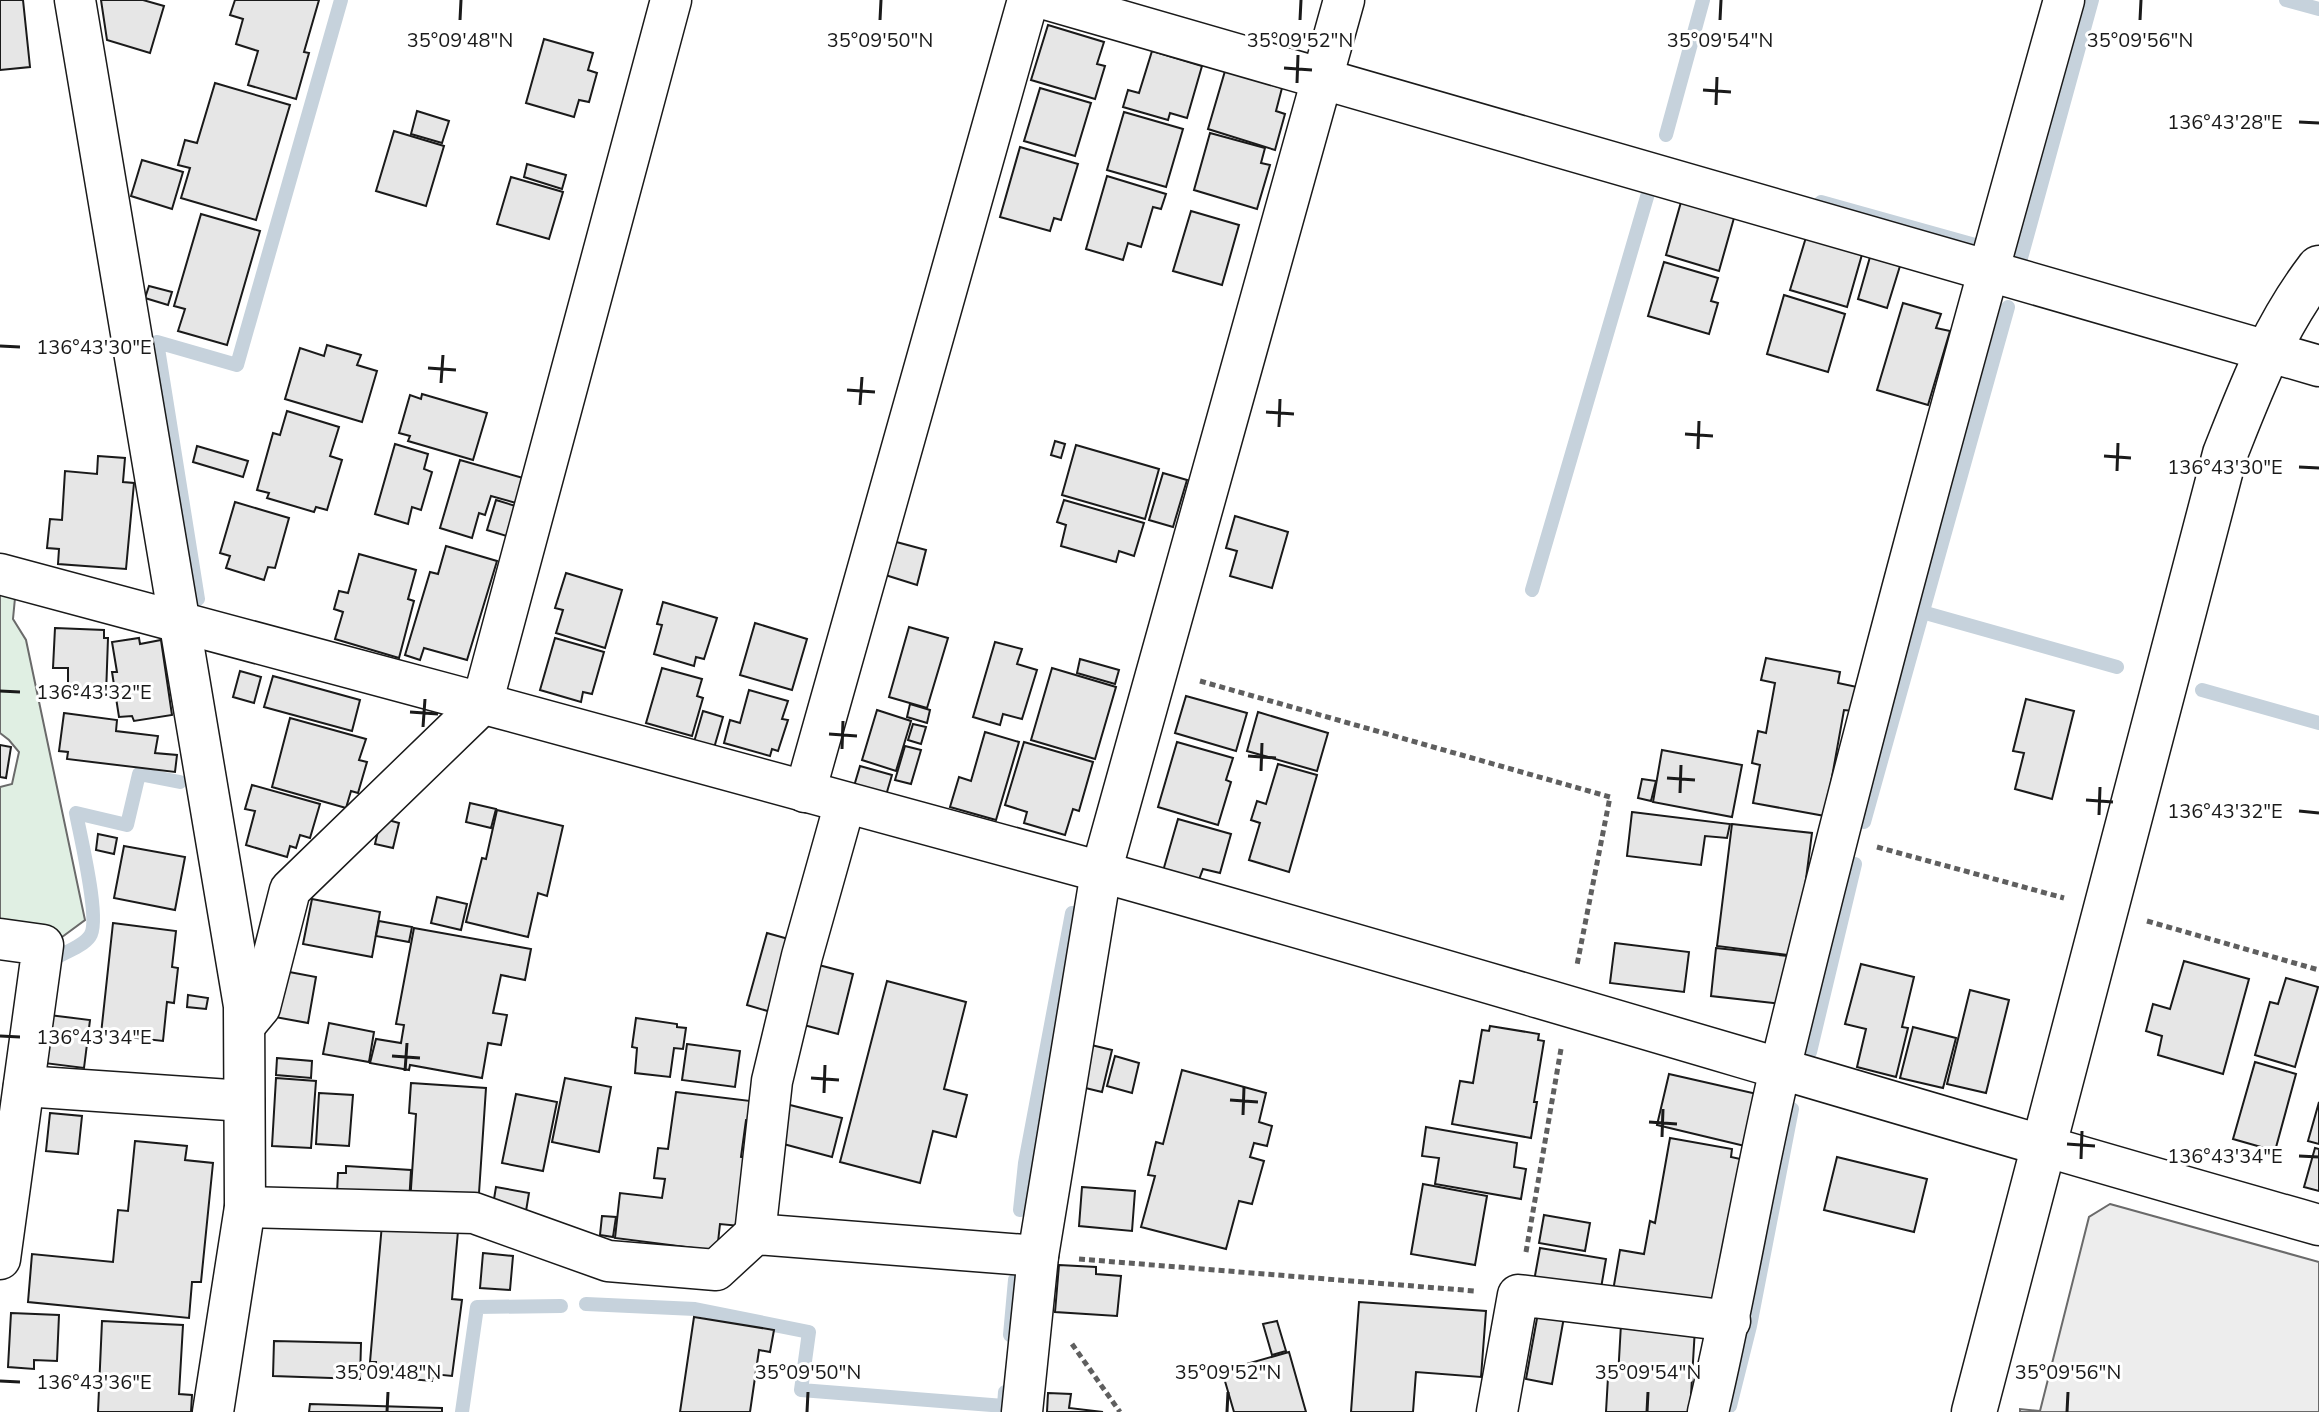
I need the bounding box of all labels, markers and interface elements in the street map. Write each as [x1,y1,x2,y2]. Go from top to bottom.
text: 35°09'48"N [407,27,513,54]
text: 35°09'50"N [827,27,933,54]
text: 35°09'52"N [1247,27,1353,54]
text: 35°09'54"N [1667,27,1773,54]
text: 35°09'56"N [2087,27,2193,54]
text: 136°43'28"E [2167,109,2283,136]
text: 136°43'30"E [36,334,152,361]
text: 136°43'30"E [2167,454,2283,481]
text: 136°43'32"E [36,679,152,706]
text: 136°43'32"E [2167,798,2283,825]
text: 136°43'34"E [36,1024,152,1051]
text: 136°43'34"E [2167,1143,2283,1170]
text: 35°09'48"N [335,1359,441,1386]
text: 35°09'50"N [755,1359,861,1386]
text: 35°09'52"N [1175,1359,1281,1386]
text: 35°09'54"N [1595,1359,1701,1386]
text: 35°09'56"N [2015,1359,2121,1386]
text: 136°43'36"E [36,1369,152,1396]

